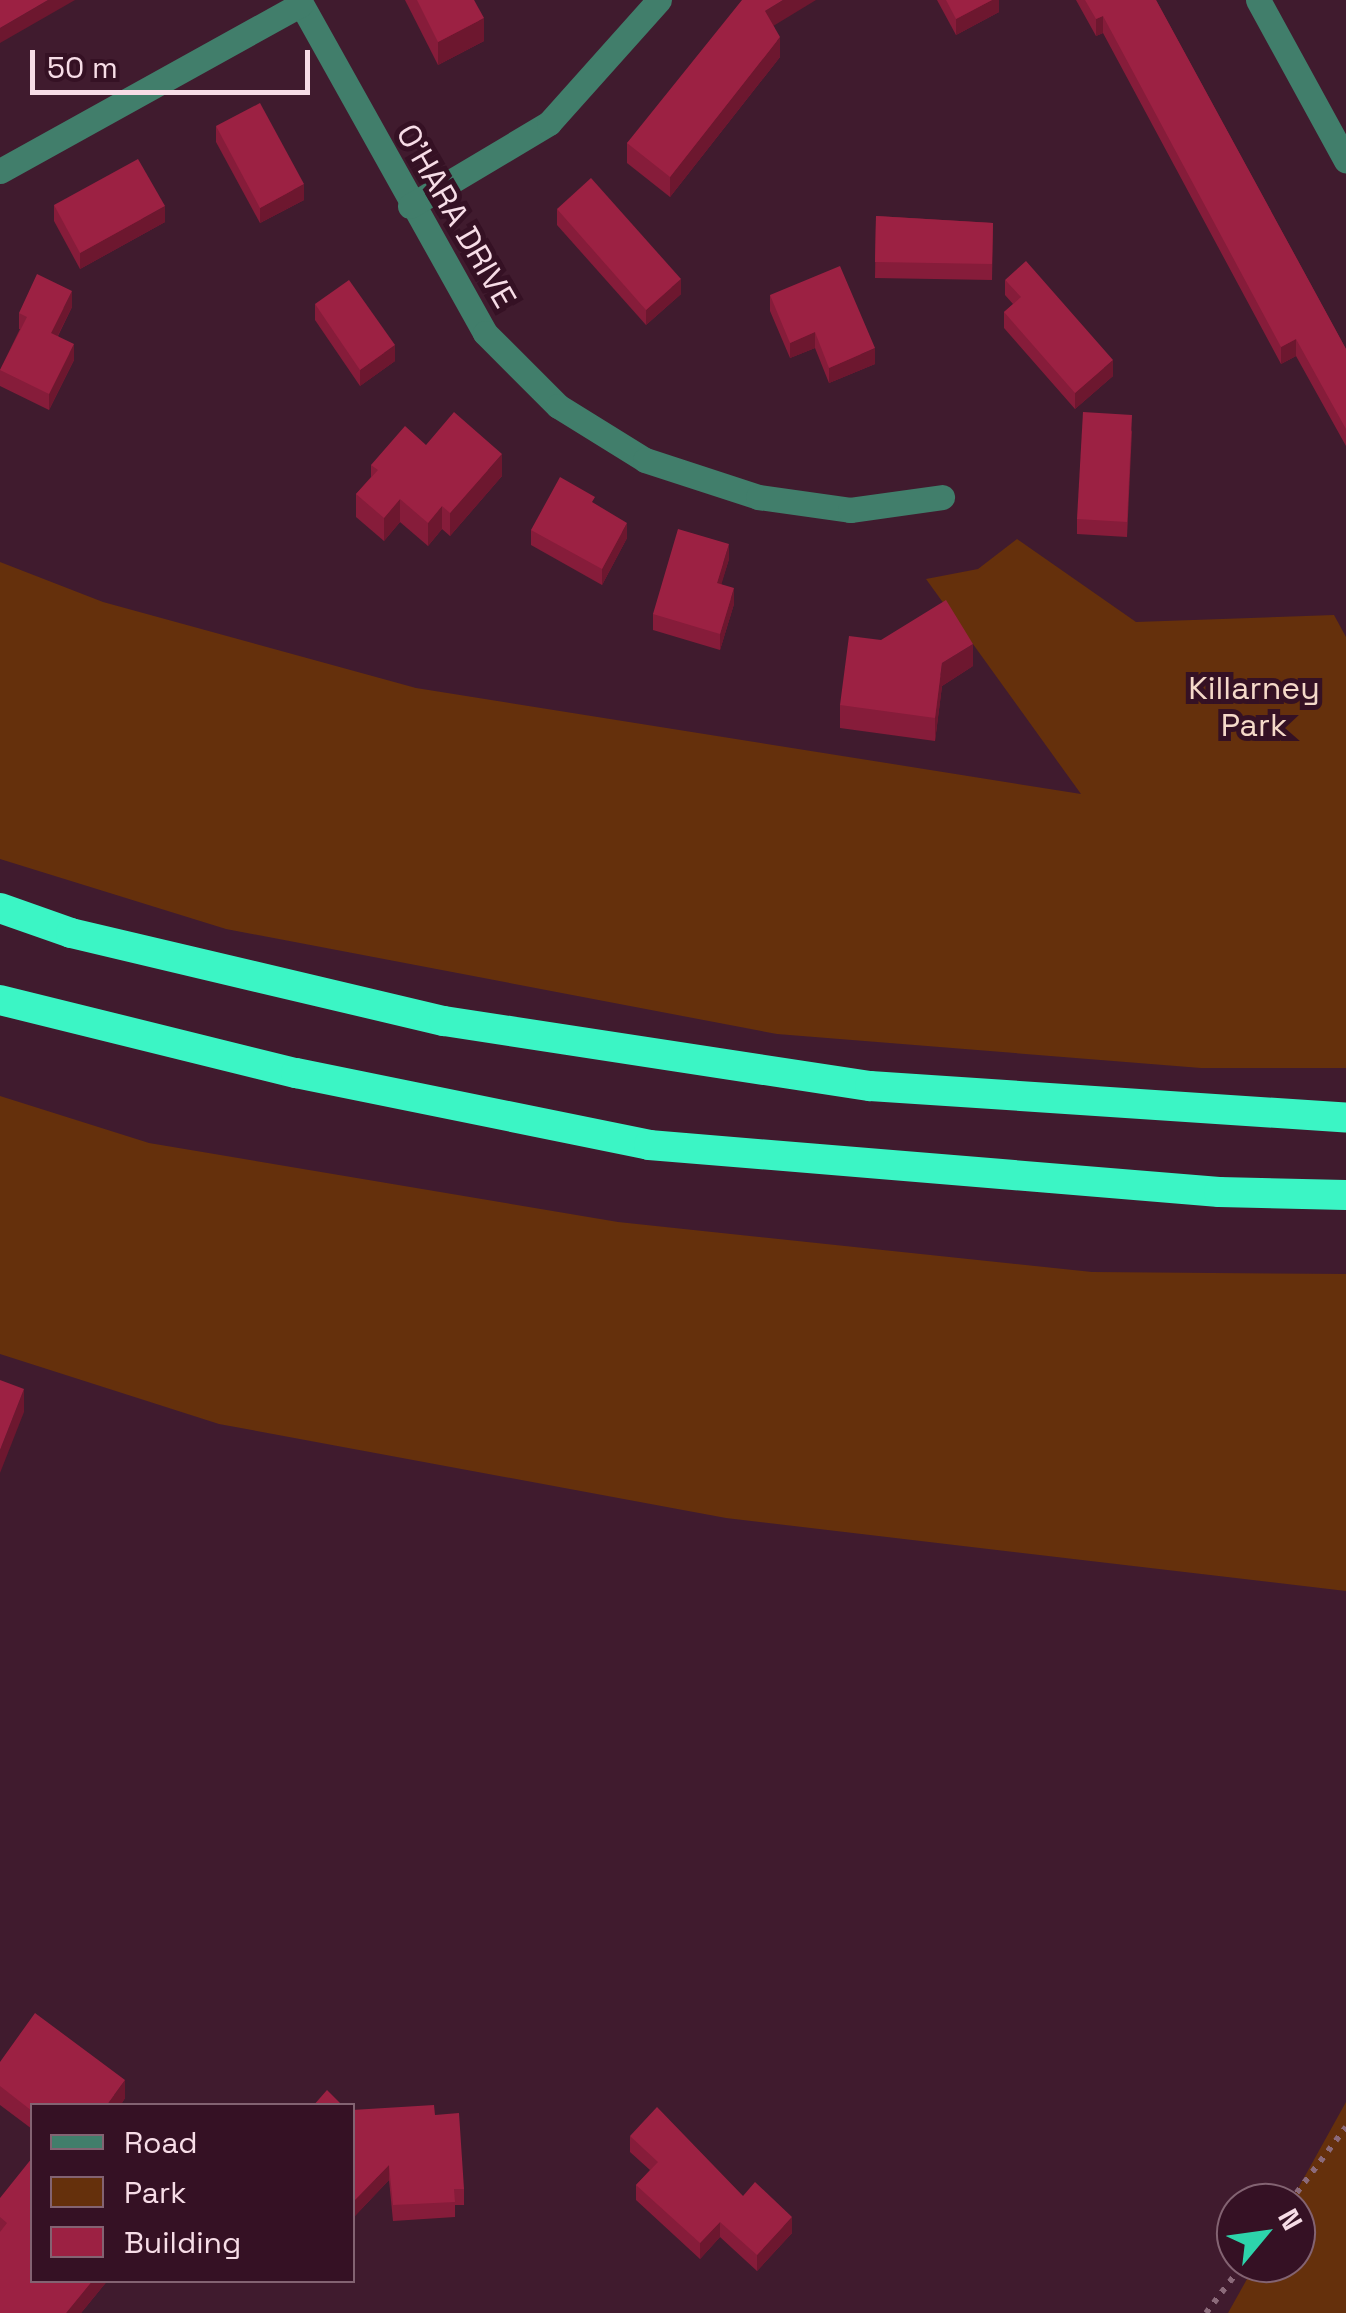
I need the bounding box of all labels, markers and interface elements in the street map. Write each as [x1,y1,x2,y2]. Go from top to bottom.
scale bar [35,30,315,92]
text: 50 m [47,48,118,87]
street label: O'HARA DRIVE [388,117,524,315]
park label: Killarney Park [1188,670,1320,745]
legend [30,2103,355,2283]
text: Road [124,2123,198,2162]
text: Park [124,2173,186,2212]
north arrow [1216,2183,1316,2283]
text: N [1270,2202,1311,2236]
text: Building [124,2223,241,2262]

